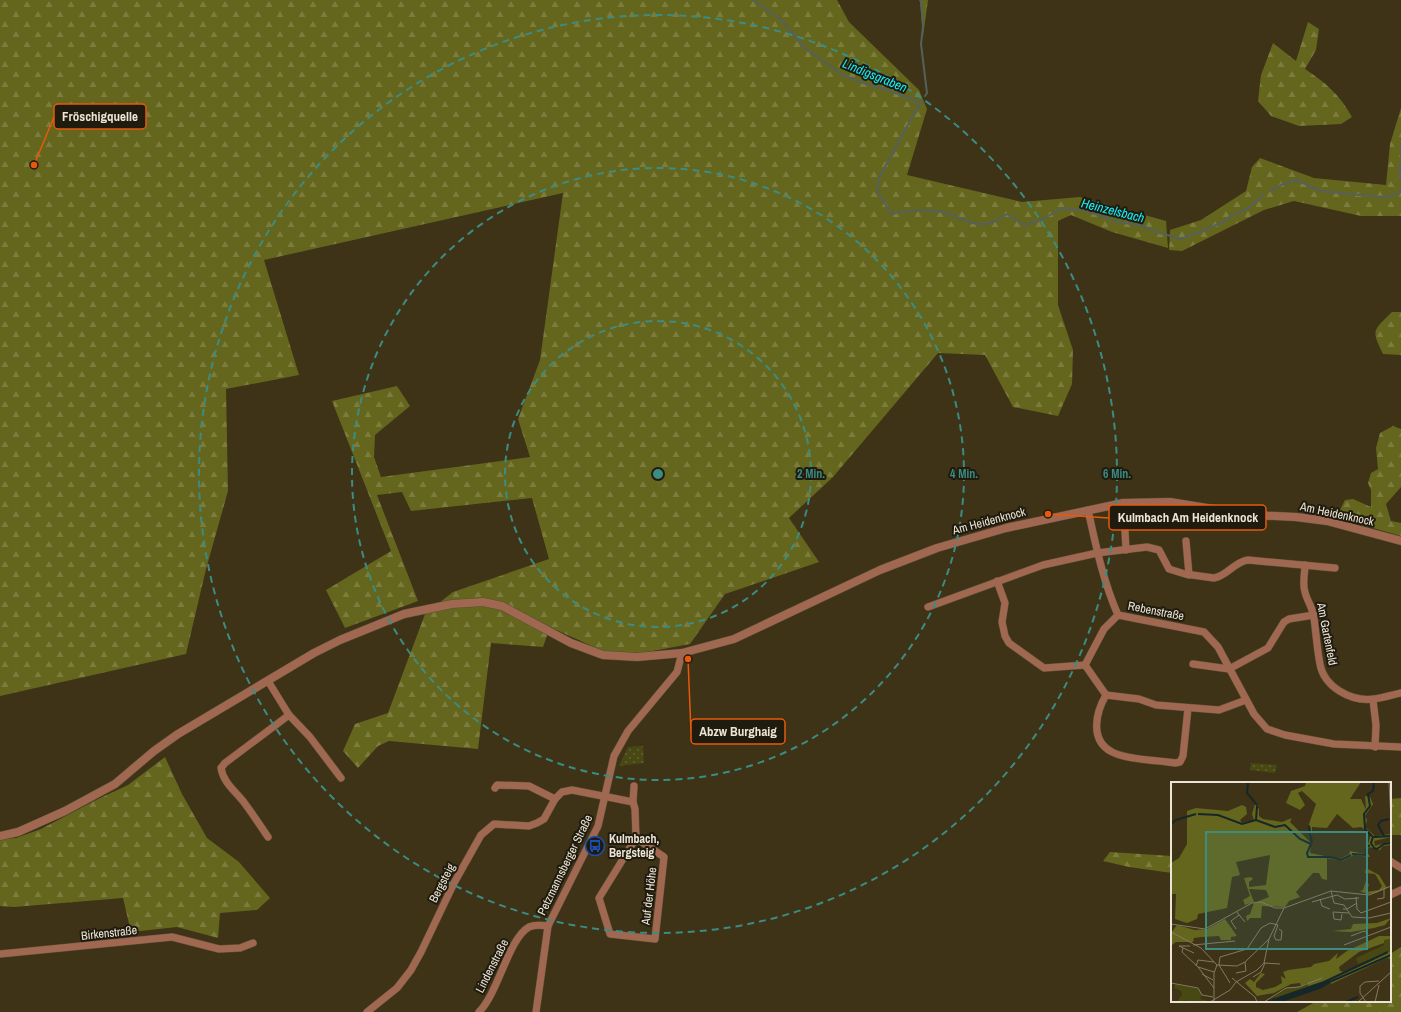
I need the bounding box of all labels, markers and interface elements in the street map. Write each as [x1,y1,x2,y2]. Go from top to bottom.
water label: Lindigsgraben [840,55,910,96]
callout: Fröschigquelle [54,104,146,129]
text: Fröschigquelle [62,108,138,125]
water label: Heinzelsbach [1079,194,1146,227]
text: 2 Min. [797,466,825,482]
text: 4 Min. [950,466,978,482]
text: 6 Min. [1103,466,1131,482]
centre of rings [651,467,665,481]
street label: Am Heidenknock [1298,498,1375,530]
street label: Am Heidenknock [950,504,1027,539]
callout: Kulmbach Am Heidenknock [1109,505,1266,530]
text: Kulmbach Am Heidenknock [1118,509,1258,526]
street label: Rebenstraße [1127,598,1185,624]
street label: Am Gartenfeld [1313,600,1341,667]
callout: Abzw Burghaig [691,719,785,744]
text: Abzw Burghaig [699,723,777,740]
inset map [1171,782,1391,1002]
street label: Petzmannsberger Straße [534,812,596,918]
place label: Kulmbach, Bergsteig [609,831,660,861]
bus stop icon: Kulmbach, Bergsteig [584,835,606,857]
street label: Bergsteig [425,860,459,905]
street label: Auf der Höhe [637,866,660,927]
street label: Birkenstraße [80,922,138,944]
street label: Lindenstraße [472,937,512,995]

